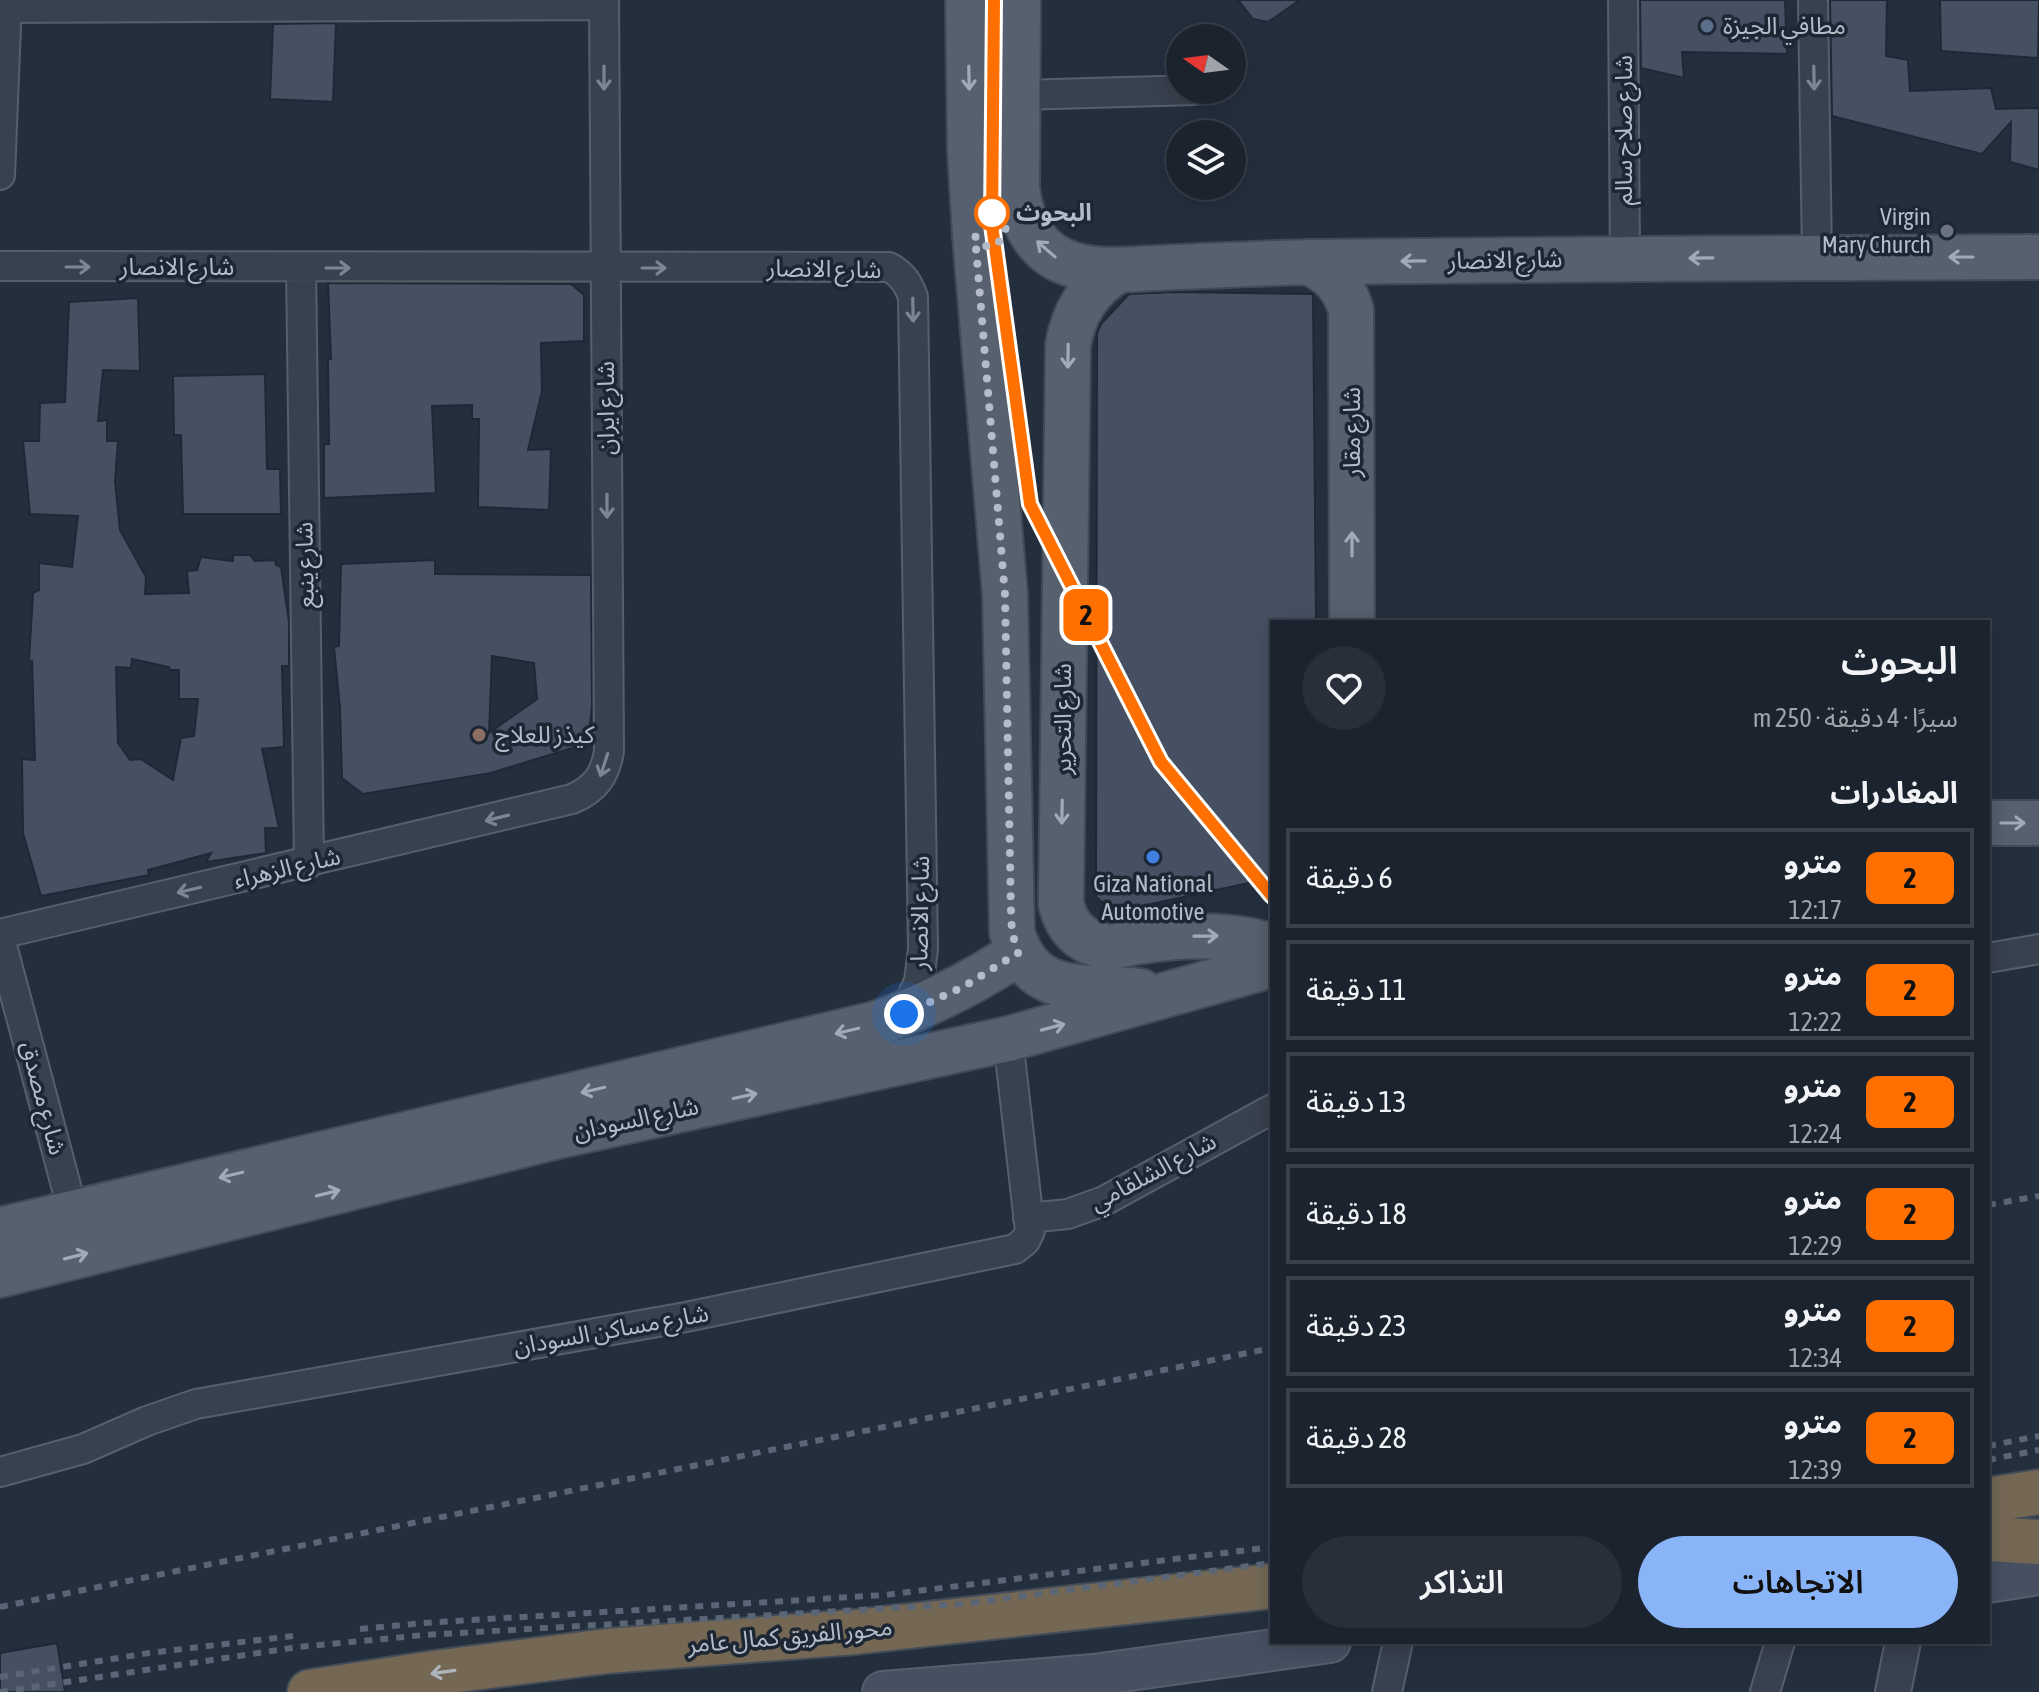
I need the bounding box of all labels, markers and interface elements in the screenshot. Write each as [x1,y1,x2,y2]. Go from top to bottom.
place label: مطافي الجيزة [1723,12,1846,45]
marker: مطافي الجيزة [1698,17,1716,35]
north arrow [1166,24,1246,104]
map controls [1166,24,1246,200]
street label: شارع صلاح سالم [1610,55,1641,205]
one-way arrow [596,64,612,91]
one-way arrow [961,64,977,91]
one-way arrow [1807,64,1822,91]
button: layers [1166,120,1246,200]
marker: البحوث [975,196,1009,230]
place label: البحوث [1016,199,1092,227]
place label: Virgin Mary Church [1822,203,1931,258]
marker: Virgin Mary Church [1938,222,1956,240]
one-way arrow [1037,240,1057,258]
street label: شارع الانصار [1446,245,1563,278]
one-way arrow [1948,249,1975,265]
one-way arrow [1688,250,1715,266]
street label: شارع الانصار [119,253,234,284]
one-way arrow [1400,253,1427,269]
street label: شارع الانصار [765,254,882,287]
one-way arrow [64,259,91,275]
one-way arrow [324,260,351,276]
one-way arrow [640,260,667,276]
one-way arrow [905,297,921,323]
one-way arrow [1061,342,1076,369]
street label: شارع ايران [592,361,623,455]
street label: شارع مقار [1338,387,1369,478]
one-way arrow [599,492,615,519]
street label: شارع ينبع [290,521,323,608]
one-way arrow [1344,531,1360,558]
line badge: 2 [1060,589,1112,641]
text: 2 [1079,599,1093,631]
text: البحوث [1841,639,1958,682]
button: heart [1302,646,1386,730]
street label: شارع التحرير [1049,663,1080,776]
text: سيرًا · 4 دقيقة · 250 m [1753,703,1958,733]
place label: كيذز للعلاج [495,721,595,752]
marker: كيذز للعلاج [470,726,488,744]
one-way arrow [596,752,611,777]
text: المغادرات [1830,775,1958,809]
one-way arrow [1055,798,1070,825]
one-way arrow [484,811,510,826]
one-way arrow [2000,815,2026,831]
street label: شارع الزهراء [231,842,344,897]
text: مترو [1784,845,1842,879]
marker: Giza National Automotive [1144,848,1162,866]
street label: شارع الانصار [905,855,938,972]
text: 6 دقيقة [1306,860,1393,894]
text: 2 [1903,862,1917,894]
place label: Giza National Automotive [1093,870,1213,925]
one-way arrow [177,883,202,898]
text: 12:17 [1788,895,1842,925]
one-way arrow [1192,929,1219,944]
text: مترو [1784,957,1842,991]
text: 11 دقيقة [1306,972,1407,1006]
text: 2 [1903,974,1917,1006]
your location [884,994,924,1034]
text: 12:22 [1788,1007,1842,1037]
one-way arrow [1040,1019,1066,1034]
one-way arrow [834,1024,860,1039]
street label: شارع مصدق [11,1038,72,1159]
text: مترو [1784,1069,1842,1103]
one-way arrow [581,1083,607,1098]
text: 13 دقيقة [1306,1084,1407,1118]
text: 2 [1903,1086,1917,1118]
one-way arrow [731,1088,757,1103]
street label: شارع السودان [571,1092,702,1149]
text: 12:24 [1788,1119,1842,1149]
street label: شارع الشلقامي [1085,1127,1223,1221]
one-way arrow [219,1168,245,1183]
text: مترو [1784,1181,1842,1215]
one-way arrow [314,1185,340,1200]
text: 18 دقيقة [1306,1196,1407,1230]
text: 2 [1903,1198,1917,1230]
text: 12:29 [1788,1231,1842,1261]
one-way arrow [62,1248,88,1263]
text: مترو [1784,1293,1842,1327]
street label: شارع مساكن السودان [511,1299,711,1364]
text: 23 دقيقة [1306,1308,1407,1342]
text: 2 [1903,1310,1917,1342]
text: 12:34 [1788,1343,1842,1373]
text: مترو [1784,1405,1842,1439]
text: 28 دقيقة [1306,1420,1407,1454]
text: 2 [1903,1422,1917,1454]
text: 12:39 [1788,1455,1842,1485]
button: التذاكر [1302,1536,1622,1628]
button: الاتجاهات [1638,1536,1958,1628]
street label: محور الفريق كمال عامر [685,1613,894,1660]
one-way arrow [430,1664,456,1679]

